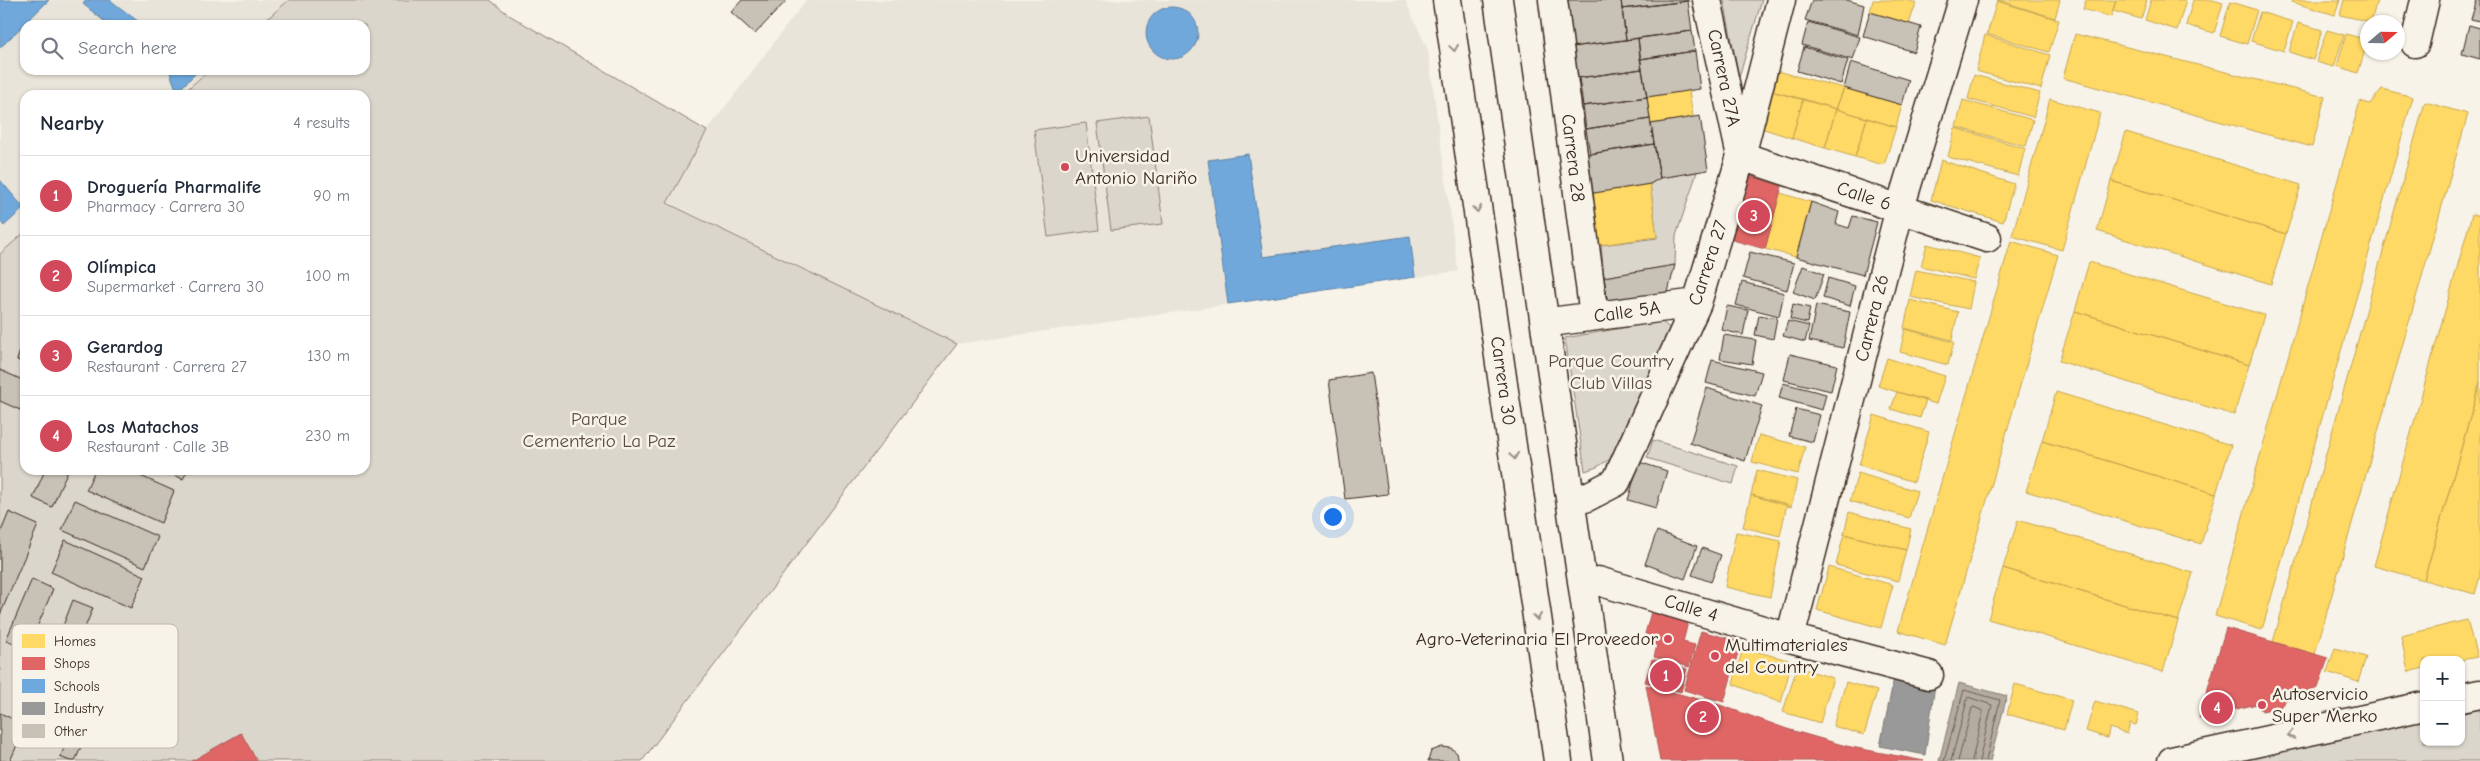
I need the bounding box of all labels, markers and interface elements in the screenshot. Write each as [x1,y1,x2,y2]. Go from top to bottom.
north arrow [2360,15,2405,60]
search box [20,20,370,75]
street label: Carrera 27A [1703,27,1745,129]
icon: search [38,34,66,62]
text: Search here [78,37,177,59]
one-way arrow [1448,45,1459,53]
text: Nearby [40,111,104,135]
street label: Carrera 28 [1557,113,1589,203]
text: 4 results [293,114,350,132]
place label: Universidad Antonio Nariño [1075,145,1197,189]
marker: Universidad Antonio Nariño [1059,161,1071,173]
text: Droguería Pharmalife [87,176,261,198]
street label: Calle 6 [1834,177,1894,215]
text: 1 [53,187,59,205]
text: 90 m [313,187,350,205]
pin: 3 [1738,197,1770,235]
text: Pharmacy · Carrera 30 [87,198,245,216]
one-way arrow [1472,205,1482,213]
street label: Carrera 27 [1684,218,1732,308]
text: Olímpica [87,256,156,278]
text: 2 [52,267,60,285]
text: 100 m [306,267,350,285]
street label: Carrera 26 [1851,272,1893,364]
text: Supermarket · Carrera 30 [87,278,264,296]
street label: Calle 5A [1592,296,1662,328]
street label: Carrera 30 [1486,335,1520,427]
text: Gerardog [87,336,164,358]
text: 3 [52,347,60,365]
text: 130 m [307,347,350,365]
park label: Parque Country Club Villas [1548,350,1674,394]
text: Restaurant · Carrera 27 [87,358,247,376]
park label: Parque Cementerio La Paz [523,408,675,452]
text: Los Matachos [87,416,199,438]
text: 4 [52,427,60,445]
text: 230 m [305,427,350,445]
text: Restaurant · Calle 3B [87,438,229,456]
one-way arrow [1508,452,1518,461]
your location [1320,504,1346,530]
street label: Calle 4 [1662,589,1720,627]
one-way arrow [1531,614,1542,622]
legend [12,624,178,748]
place label: Agro-Veterinaria El Proveedor [1416,628,1658,650]
text: Homes [54,633,96,650]
marker: Agro-Veterinaria El Proveedor [1662,633,1674,645]
place label: Multimateriales del Country [1725,634,1848,678]
marker: Multimateriales del Country [1709,650,1721,662]
text: Shops [54,655,90,672]
map controls [2420,656,2465,746]
button: + [2420,656,2465,701]
pin: 1 [1650,657,1682,695]
text: Schools [54,678,100,695]
place label: Autoservicio Super Merko [2272,683,2378,727]
pin: 4 [2201,689,2233,727]
pin: 2 [1687,698,1719,736]
marker: Autoservicio Super Merko [2256,699,2268,711]
text: Industry [54,700,104,717]
button: − [2420,701,2465,746]
text: Other [54,723,88,740]
one-way arrow [2286,729,2295,740]

